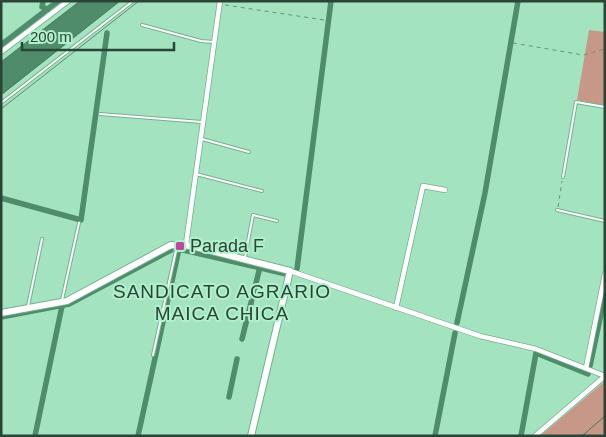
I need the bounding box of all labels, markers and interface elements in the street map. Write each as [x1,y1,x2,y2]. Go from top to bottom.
scale bar [22,20,175,52]
text: 200 m [30,28,72,45]
place label: Parada F [190,236,264,256]
marker: Parada F [174,240,186,252]
district label: SANDICATO AGRARIO MAICA CHICA [113,281,331,324]

